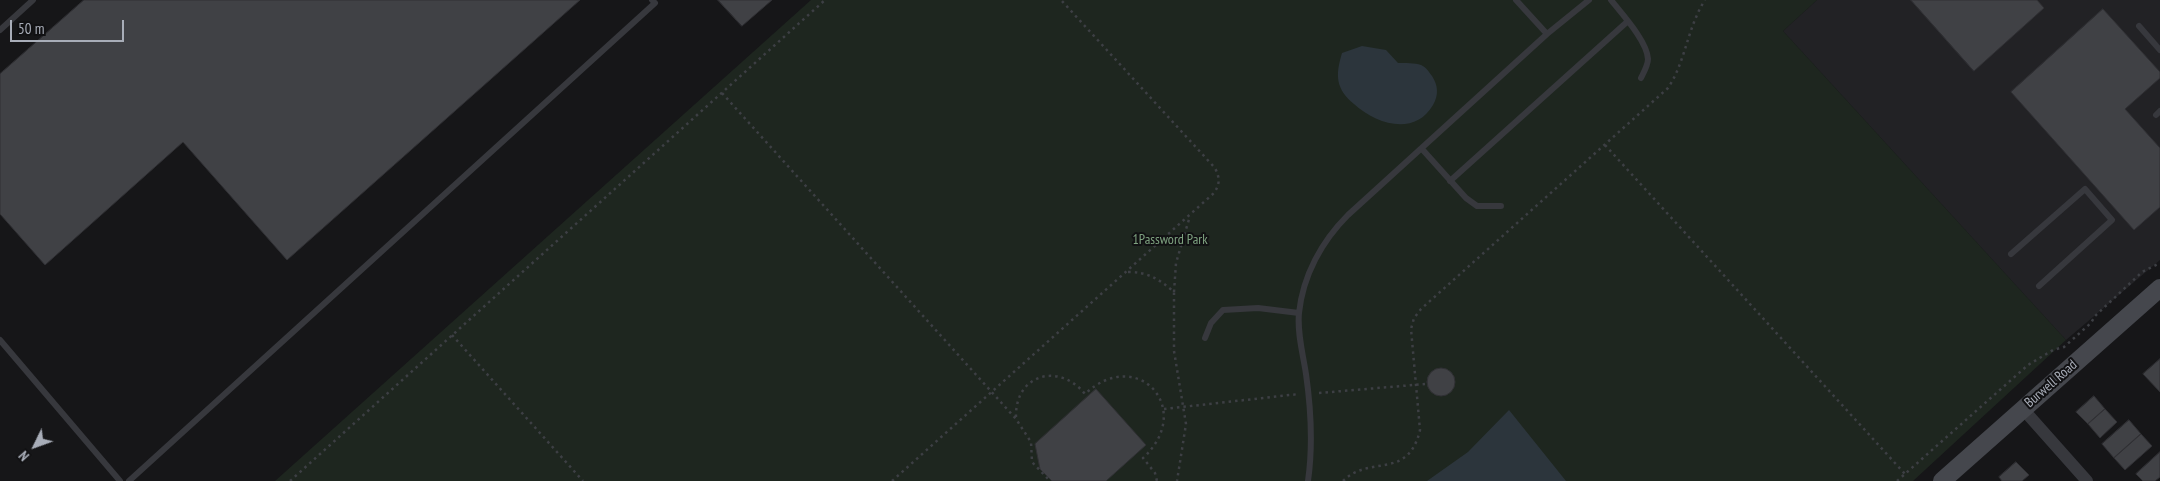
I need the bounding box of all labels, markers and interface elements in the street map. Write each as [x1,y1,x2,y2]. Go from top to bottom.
scale bar [12,10,126,42]
text: 50 m [18,19,44,38]
park label: 1Password Park [1132,232,1208,248]
street label: Burwell Road [2021,357,2081,411]
north arrow [10,421,60,471]
text: N [15,447,33,465]

